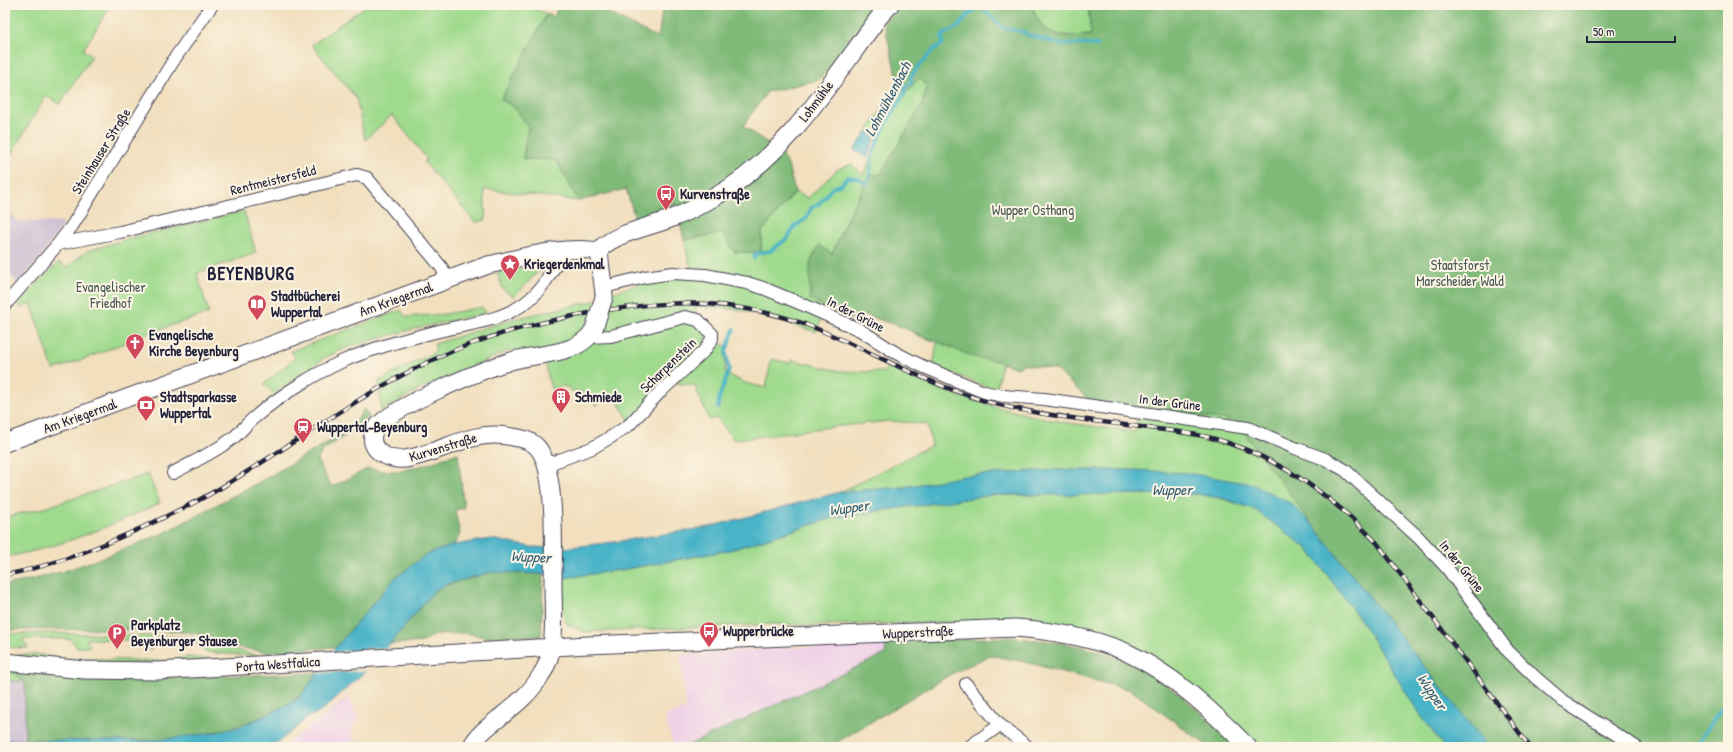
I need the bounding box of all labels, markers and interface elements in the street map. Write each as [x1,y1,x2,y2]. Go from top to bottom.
scale bar [1587,18,1675,44]
text: 50 m [1593,23,1614,40]
water label: Lohmühlenbach [859,56,917,140]
street label: Lohmühle [794,76,838,125]
street label: Steinhauser Straße [67,104,136,198]
street label: Rentmeistersfeld [228,160,318,199]
bus stop icon: Kurvenstraße [655,183,677,211]
place label: Kurvenstraße [680,184,750,205]
park label: Wupper Osthang [992,200,1074,220]
place icon: Kriegerdenkmal [499,253,521,281]
place label: Kriegerdenkmal [524,254,605,275]
park label: Staatsforst Marscheider Wald [1416,255,1504,290]
district label: BEYENBURG [207,261,295,286]
street label: Am Kriegermal [356,276,436,322]
park label: Evangelischer Friedhof [76,277,147,312]
place label: Stadtbücherei Wuppertal [271,286,340,323]
street label: In der Grüne [824,291,889,336]
library icon: Stadtbücherei Wuppertal [246,293,268,321]
place label: Evangelische Kirche Beyenburg [149,325,238,362]
church icon: Evangelische Kirche Beyenburg [124,332,146,360]
street label: Scharpenstein [635,333,701,397]
building icon: Schmiede [550,386,572,414]
place label: Stadtsparkasse Wuppertal [160,387,237,424]
place label: Schmiede [575,387,622,406]
street label: In der Grüne [1138,388,1202,415]
street label: Am Kriegermal [40,393,120,439]
bank icon: Stadtsparkasse Wuppertal [135,394,157,422]
station icon: Wuppertal-Beyenburg [292,416,314,444]
place label: Wuppertal-Beyenburg [317,417,427,438]
street label: Kurvenstraße [407,427,480,467]
water label: Wupper [1152,479,1194,500]
water label: Wupper [828,494,872,521]
street label: In der Grüne [1435,536,1490,596]
water label: Wupper [511,545,554,568]
place label: Parkplatz Beyenburger Stausee [131,615,238,652]
bus stop icon: Wupperbrücke [698,620,720,648]
street label: Wupperstraße [882,620,955,644]
place label: Wupperbrücke [723,621,794,642]
parking icon: Parkplatz Beyenburger Stausee [106,622,128,650]
street label: Porta Westfalica [235,651,321,676]
water label: Wupper [1413,669,1453,716]

